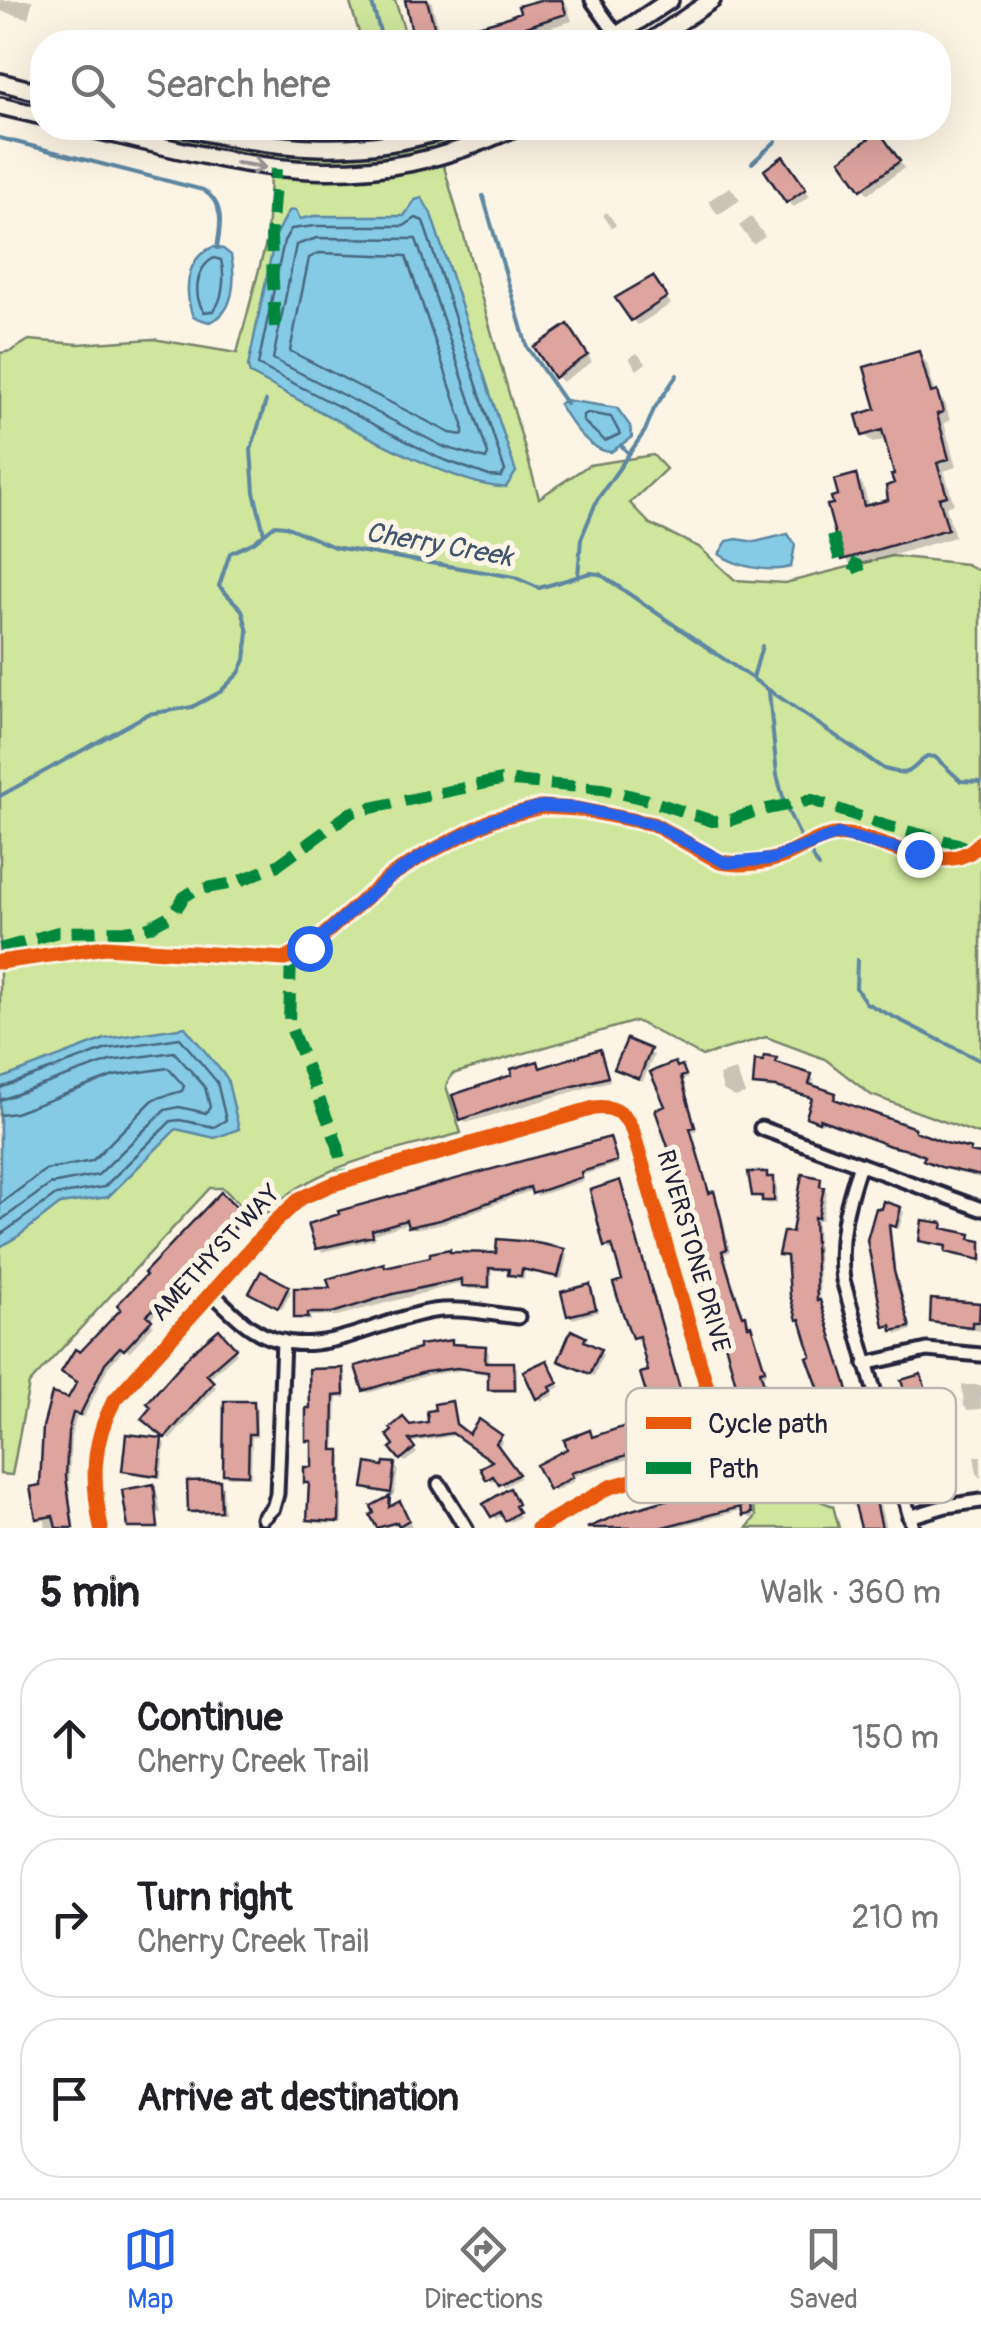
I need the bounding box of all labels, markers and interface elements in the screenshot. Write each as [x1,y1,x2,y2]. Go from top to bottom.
search box [30,30,951,140]
icon: search [65,58,120,113]
text: Search here [145,61,331,109]
one-way arrow [234,157,267,175]
water label: Cherry Creek [363,515,517,576]
route end [897,832,943,878]
route start [287,926,333,972]
street label: RIVERSTONE DRIVE [649,1146,737,1356]
street label: AMETHYST WAY [145,1178,287,1328]
legend [626,1388,956,1503]
text: Cycle path [708,1407,828,1442]
text: Path [708,1452,759,1487]
text: 5 min [40,1567,140,1619]
text: Walk · 360 m [760,1573,941,1613]
text: Continue [137,1694,283,1742]
icon: ahead [42,1711,97,1766]
text: 150 m [852,1718,939,1758]
text: Cherry Creek Trail [137,1742,370,1782]
text: Turn right [137,1874,292,1922]
icon: right [42,1891,97,1946]
text: 210 m [851,1898,939,1938]
text: Cherry Creek Trail [137,1922,370,1962]
icon: arrive [42,2071,97,2126]
text: Arrive at destination [137,2074,459,2122]
tab: Map [123,2222,178,2317]
tab: Directions [424,2222,543,2317]
tab: Saved [789,2222,858,2317]

